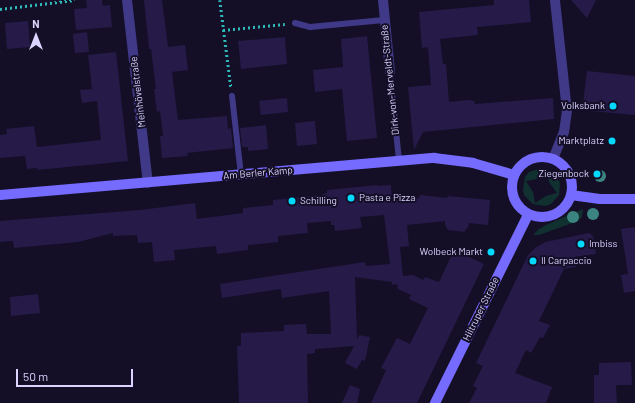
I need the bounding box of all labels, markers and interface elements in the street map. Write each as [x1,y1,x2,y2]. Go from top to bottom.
north arrow [16,16,56,56]
text: N [32,17,40,30]
street label: Dirk-von-Merveldt-Straße [378,24,402,136]
street label: Meinhövelstraße [128,56,148,128]
place label: Volksbank [561,100,605,112]
marker: Volksbank [608,101,618,111]
place label: Marktplatz [558,135,604,147]
marker: Marktplatz [607,136,617,146]
street label: Am Berler Kamp [223,164,293,182]
place label: Ziegenbock [539,168,589,180]
marker: Ziegenbock [592,169,602,179]
place label: Pasta e Pizza [359,192,415,204]
marker: Pasta e Pizza [346,193,356,203]
place label: Schilling [300,195,337,207]
marker: Schilling [287,196,297,206]
place label: Imbiss [589,238,617,250]
marker: Imbiss [576,239,586,249]
place label: Wolbeck Markt [419,246,483,258]
marker: Wolbeck Markt [486,247,496,257]
place label: Il Carpaccio [541,255,592,267]
marker: Il Carpaccio [528,256,538,266]
street label: Hiltruper Straße [460,275,502,343]
scale bar [18,361,135,387]
text: 50 m [23,369,48,383]

